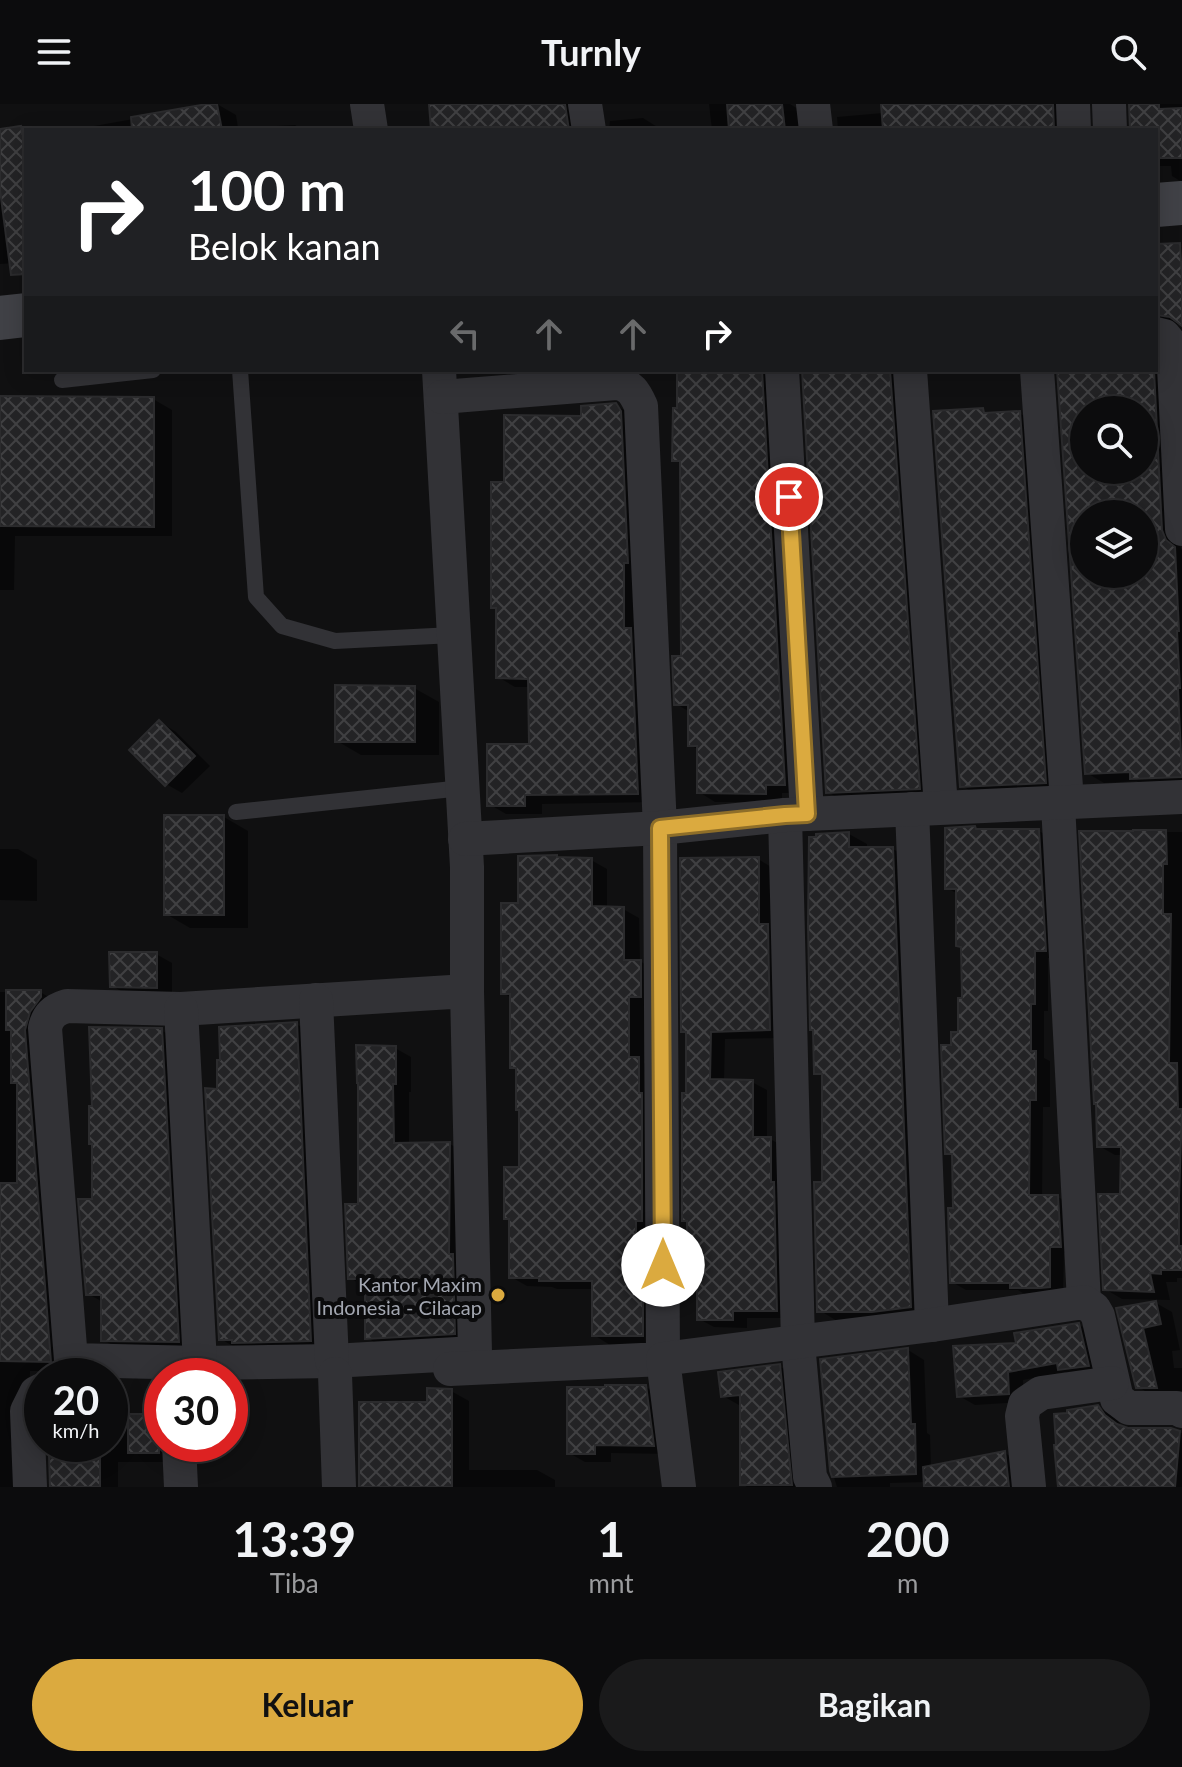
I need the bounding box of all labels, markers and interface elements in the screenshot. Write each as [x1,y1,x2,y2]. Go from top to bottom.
icon: menu [32,30,76,74]
text: Turnly [541,30,641,74]
icon: search [1106,30,1150,74]
text: 100 m [188,156,346,223]
icon: right [56,160,160,264]
text: Belok kanan [188,224,381,268]
icon: left [443,312,487,356]
icon: ahead [527,312,571,356]
icon: ahead [611,312,655,356]
icon: right [695,312,739,356]
map controls [1070,396,1158,588]
button: search [1070,396,1158,484]
pin [755,463,823,531]
icon: arrive [767,475,811,519]
button: layers [1070,500,1158,588]
position arrow [621,1223,705,1307]
place label: Kantor Maxim Indonesia - Cilacap [317,1272,482,1319]
marker: Kantor Maxim Indonesia - Cilacap [489,1286,507,1304]
speed limit sign: 30 [144,1358,248,1462]
text: 20 [53,1376,99,1424]
text: km/h [53,1418,99,1442]
text: 13:39 [232,1510,356,1567]
text: 1 [597,1510,625,1567]
text: 200 [866,1510,950,1567]
text: Tiba [270,1567,319,1599]
text: mnt [589,1567,634,1599]
text: m [897,1567,919,1599]
button: Keluar [32,1659,583,1751]
button: Bagikan [599,1659,1150,1751]

